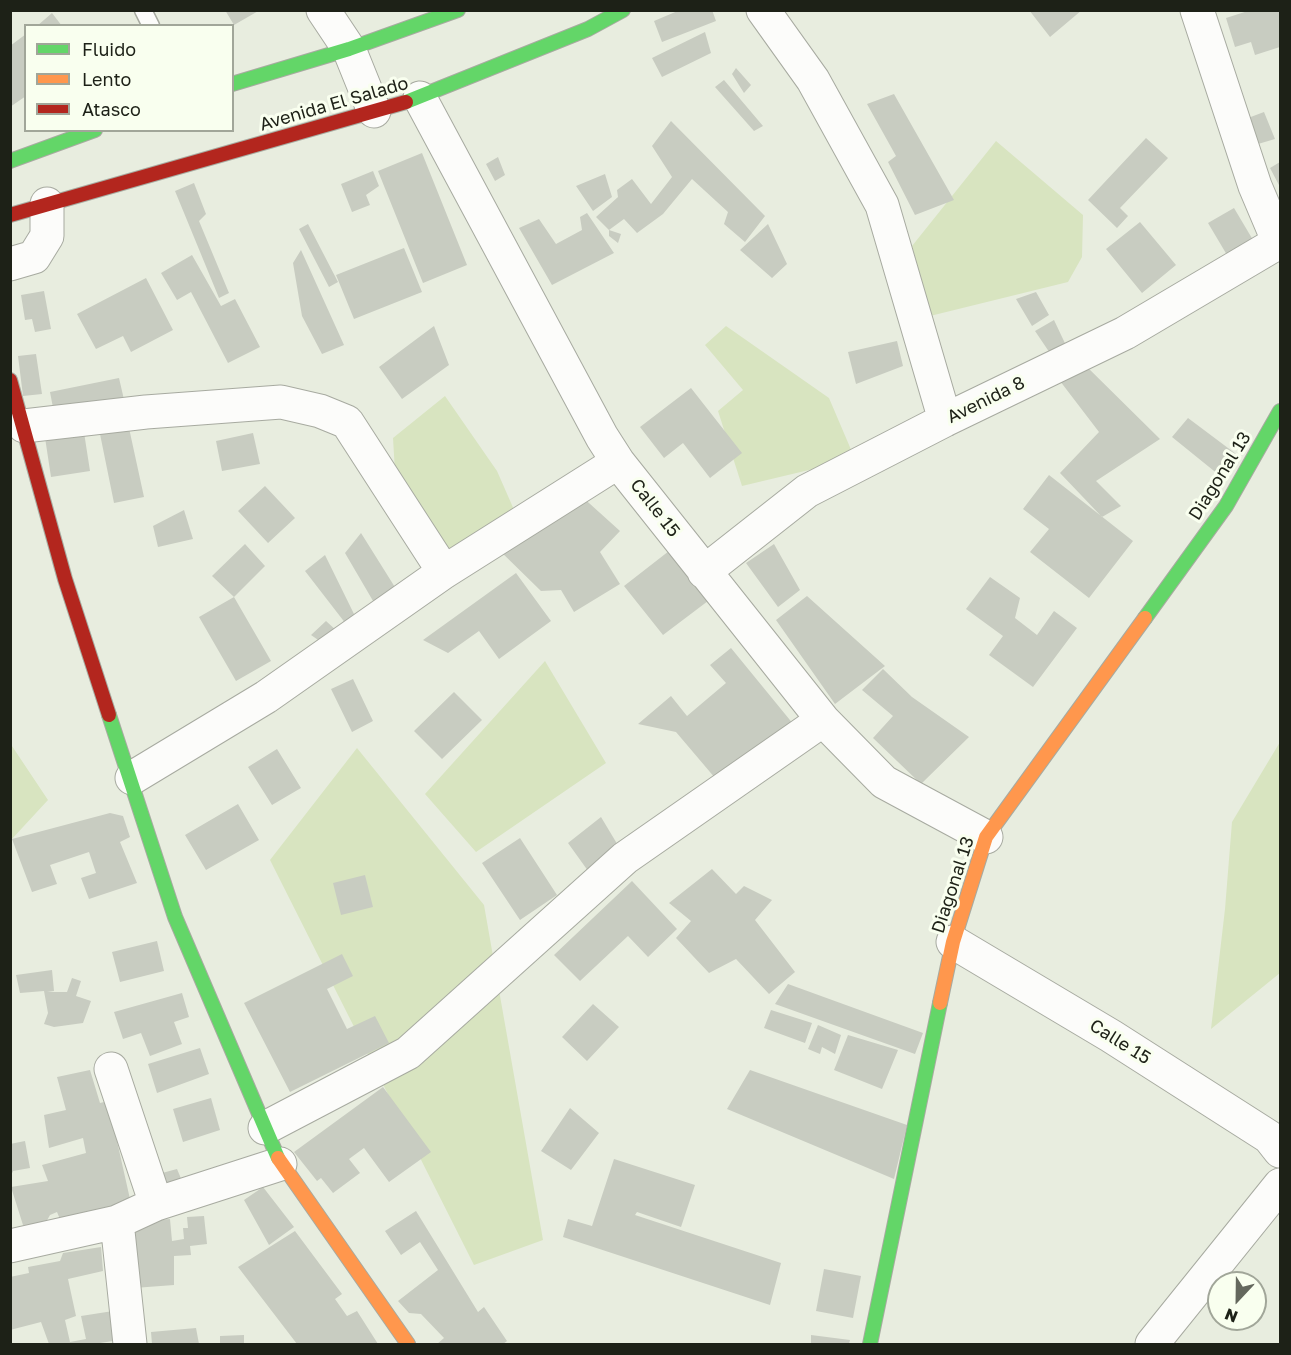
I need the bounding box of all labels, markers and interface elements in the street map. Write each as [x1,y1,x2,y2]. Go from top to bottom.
legend [24,24,234,132]
text: Fluido [82,38,136,60]
text: Lento [82,68,131,90]
street label: Avenida El Salado [257,72,411,136]
text: Atasco [82,98,141,120]
street label: Avenida 8 [944,372,1028,428]
street label: Diagonal 13 [1184,428,1256,524]
street label: Calle 15 [626,475,684,541]
street label: Diagonal 13 [927,834,979,936]
street label: Calle 15 [1086,1015,1154,1069]
north arrow [1207,1271,1267,1331]
text: N [1222,1304,1240,1327]

